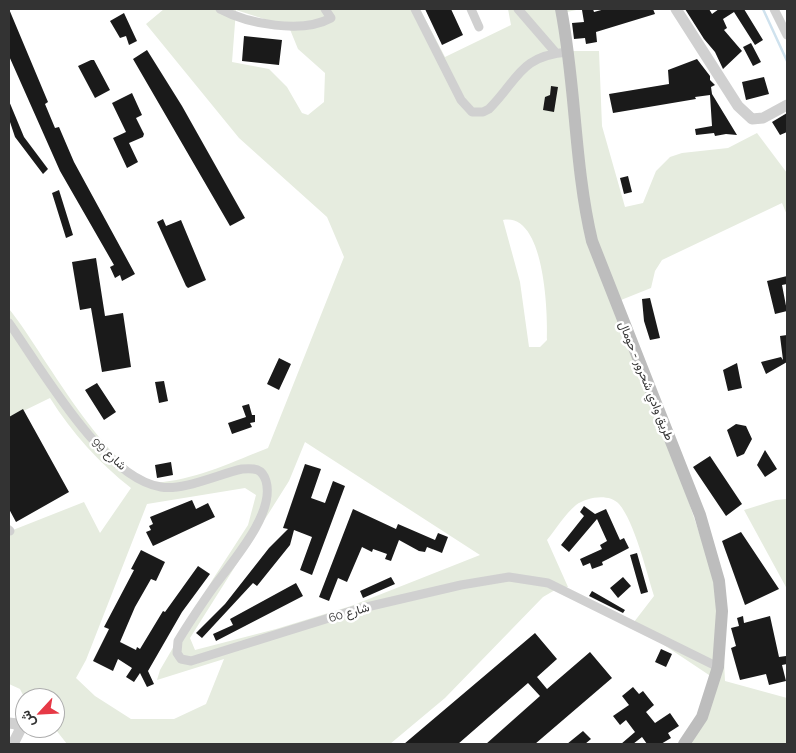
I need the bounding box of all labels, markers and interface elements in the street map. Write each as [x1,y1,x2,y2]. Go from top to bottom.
street label: طريق وادي شحرور - حومال [615,319,677,443]
street label: شارع 99 [89,435,129,473]
street label: شارع 60 [327,600,371,626]
north arrow [15,688,65,738]
text: ش [17,708,38,730]

